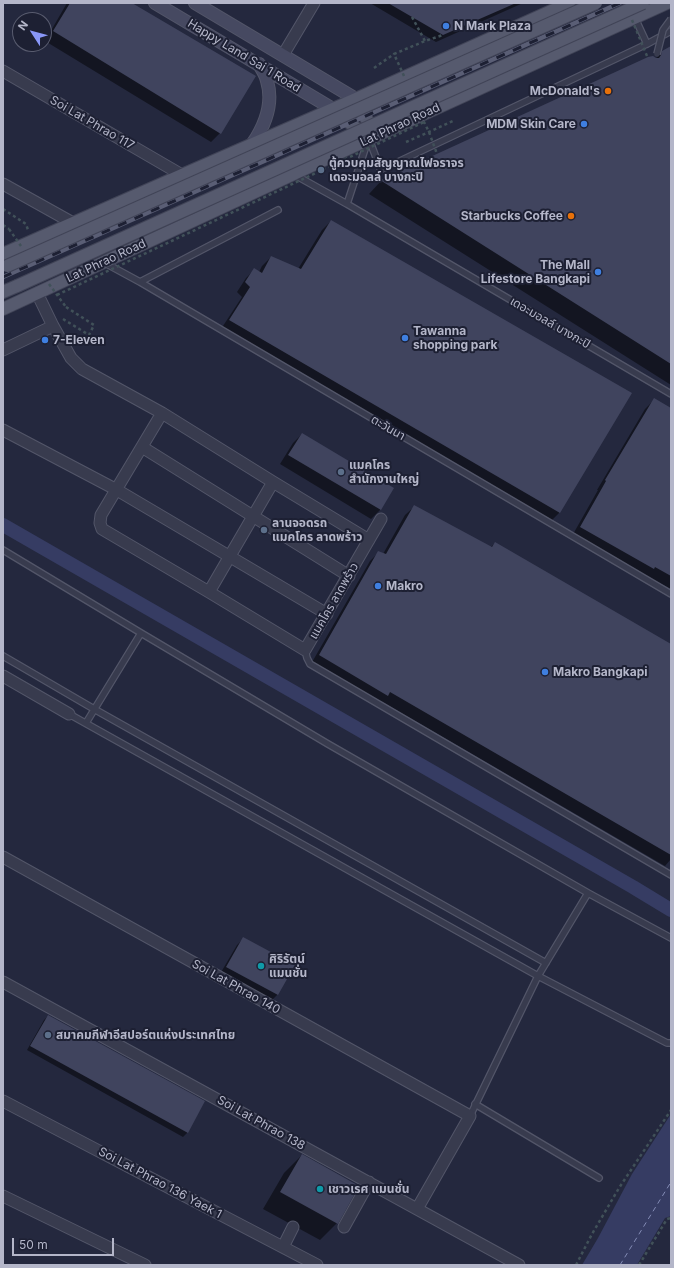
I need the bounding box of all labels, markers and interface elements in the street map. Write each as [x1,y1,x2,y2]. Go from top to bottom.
north arrow [12,12,52,52]
street label: Happy Land Sai 1 Road [185,16,303,96]
text: N [15,18,31,33]
place label: N Mark Plaza [454,19,531,33]
marker: N Mark Plaza [441,21,451,31]
place label: McDonald's [530,84,600,98]
marker: McDonald's [603,86,613,96]
street label: Soi Lat Phrao 117 [47,93,137,153]
street label: Lat Phrao Road [358,100,442,150]
place label: MDM Skin Care [486,117,576,131]
marker: MDM Skin Care [579,119,589,129]
place label: ตู้ควบคุมสัญญาณไฟจราจร เดอะมอลล์ บางกะปิ [329,156,464,184]
marker: ตู้ควบคุมสัญญาณไฟจราจร เดอะมอลล์ บางกะปิ [316,165,326,175]
place label: Starbucks Coffee [461,209,563,223]
marker: Starbucks Coffee [566,211,576,221]
street label: Lat Phrao Road [64,236,148,286]
place label: The Mall Lifestore Bangkapi [481,258,590,286]
marker: The Mall Lifestore Bangkapi [593,267,603,277]
street label: เดอะมอลล์ บางกะปิ [507,294,593,352]
place label: Tawanna shopping park [413,324,498,352]
place label: 7-Eleven [53,333,105,347]
marker: Tawanna shopping park [400,333,410,343]
marker: 7-Eleven [40,335,50,345]
street label: ตะวันนา [368,412,408,444]
place label: แมคโคร สำนักงานใหญ่ [349,458,419,486]
marker: แมคโคร สำนักงานใหญ่ [336,467,346,477]
place label: ลานจอดรถ แมคโคร ลาดพร้าว [272,516,362,544]
marker: ลานจอดรถ แมคโคร ลาดพร้าว [259,525,269,535]
street label: แมคโคร ลาดพร้าว [306,560,362,642]
place label: Makro [386,579,423,593]
marker: Makro [373,581,383,591]
place label: Makro Bangkapi [553,665,648,679]
marker: Makro Bangkapi [540,667,550,677]
place label: ศิริรัตน์ แมนชั่น [269,952,307,980]
street label: Soi Lat Phrao 140 [189,957,283,1017]
marker: ศิริรัตน์ แมนชั่น [256,961,266,971]
place label: สมาคมกีฬาอีสปอร์ตแห่งประเทศไทย [56,1028,235,1042]
marker: สมาคมกีฬาอีสปอร์ตแห่งประเทศไทย [43,1030,53,1040]
street label: Soi Lat Phrao 138 [215,1093,307,1153]
street label: Soi Lat Phrao 136 Yaek 1 [96,1144,224,1222]
place label: เชาวเรศ แมนชั่น [328,1182,409,1196]
marker: เชาวเรศ แมนชั่น [315,1184,325,1194]
scale bar [14,1230,116,1256]
text: 50 m [19,1237,48,1252]

